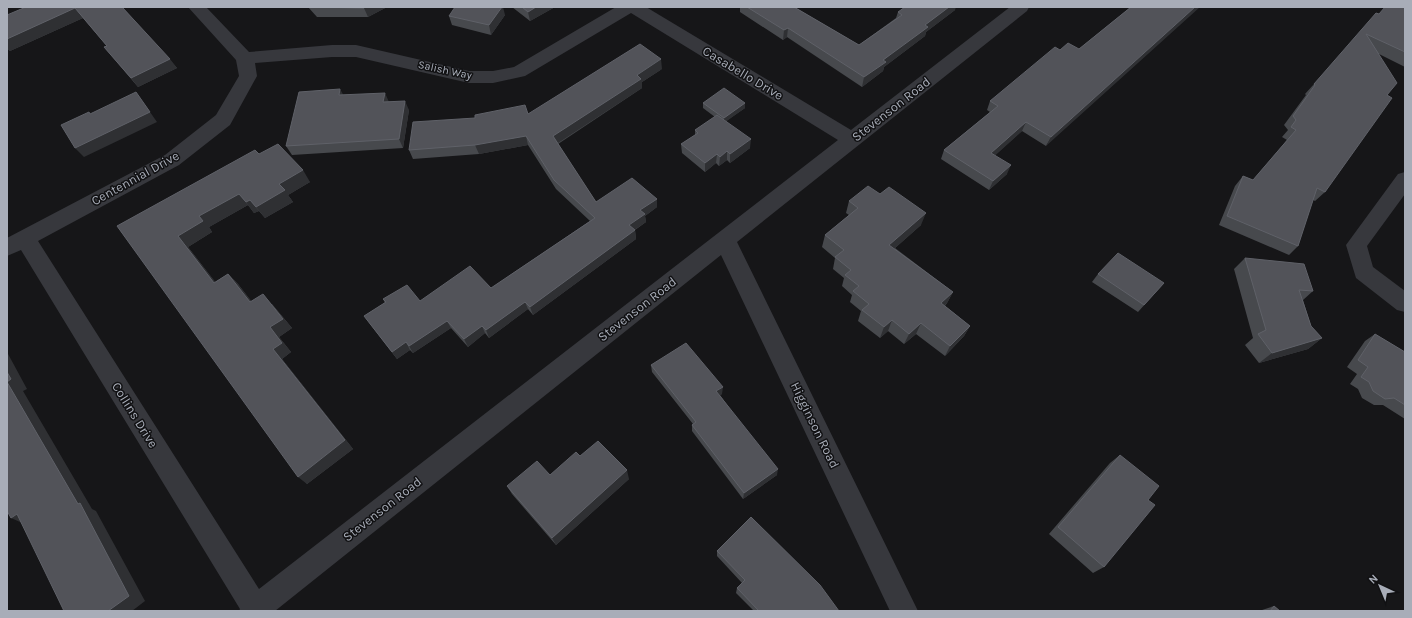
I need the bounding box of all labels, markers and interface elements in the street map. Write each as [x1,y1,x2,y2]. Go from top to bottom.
street label: Casabello Drive [700,43,786,103]
street label: Salish Way [417,58,473,82]
street label: Stevenson Road [849,74,933,144]
street label: Centennial Drive [89,148,182,208]
street label: Stevenson Road [595,274,679,344]
street label: Collins Drive [109,379,161,451]
street label: Higginson Road [788,380,842,470]
street label: Stevenson Road [340,474,424,544]
north arrow [1360,566,1400,606]
text: N [1366,572,1381,587]

